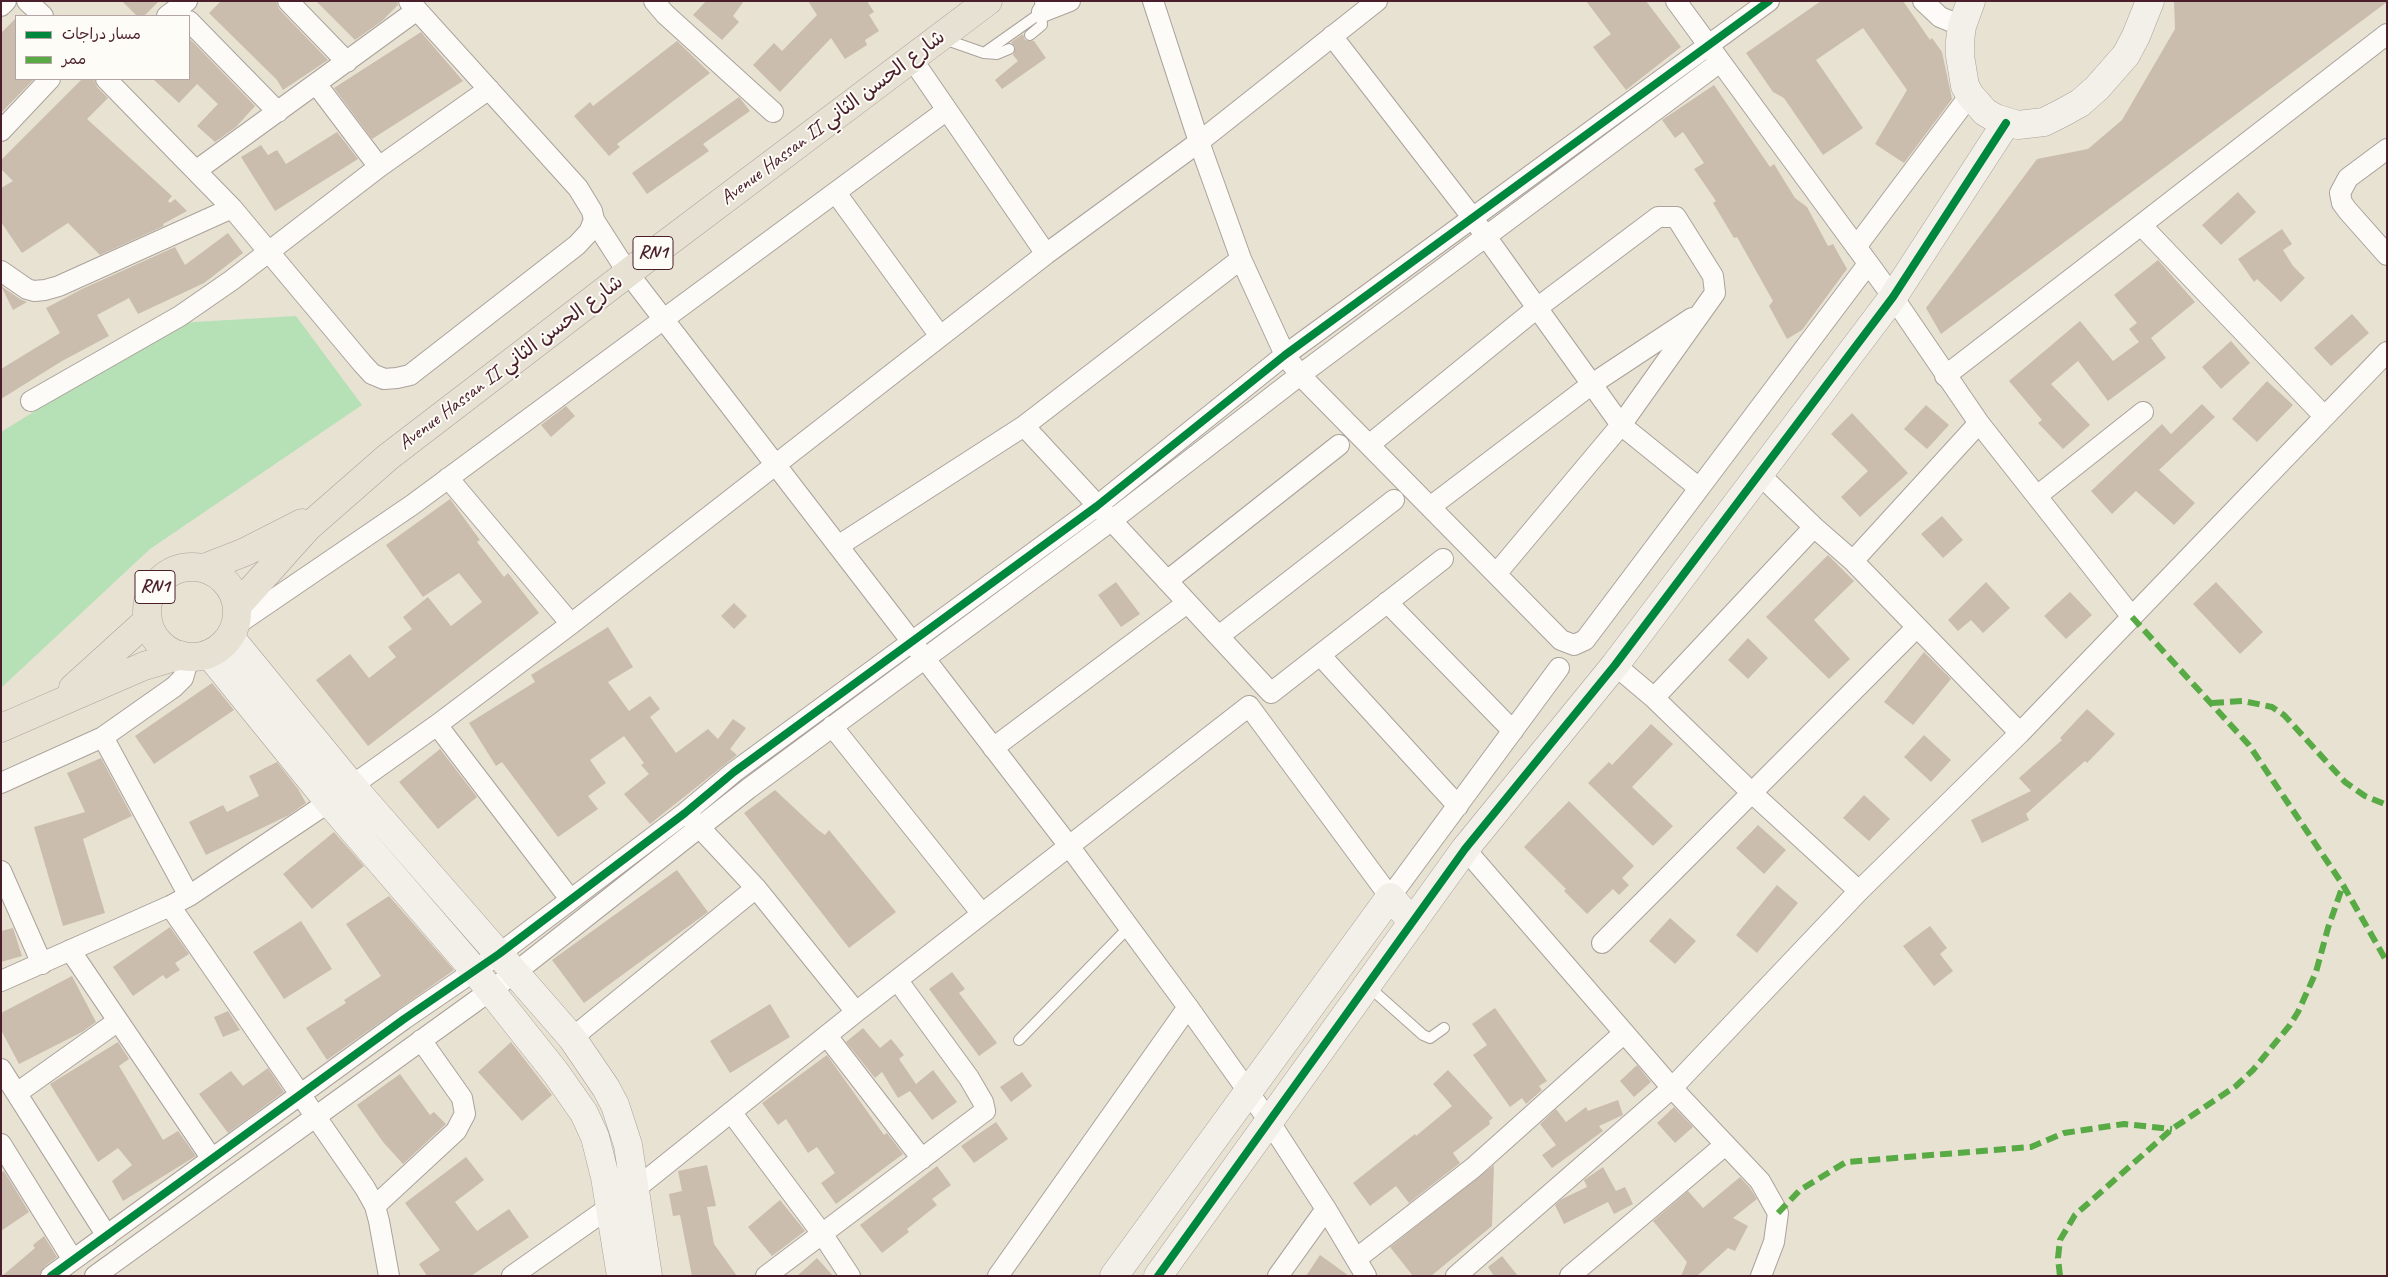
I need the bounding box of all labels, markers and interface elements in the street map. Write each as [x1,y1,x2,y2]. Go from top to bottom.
legend [15,15,190,80]
text: مسار دراجات [62,25,141,44]
street label: Avenue Hassan II شارع الحسن الثاني [716,26,950,210]
text: ممر [62,50,86,69]
road number: RN1 [633,237,673,270]
street label: Avenue Hassan II شارع الحسن الثاني [394,271,628,455]
road number: RN1 [135,570,175,604]

